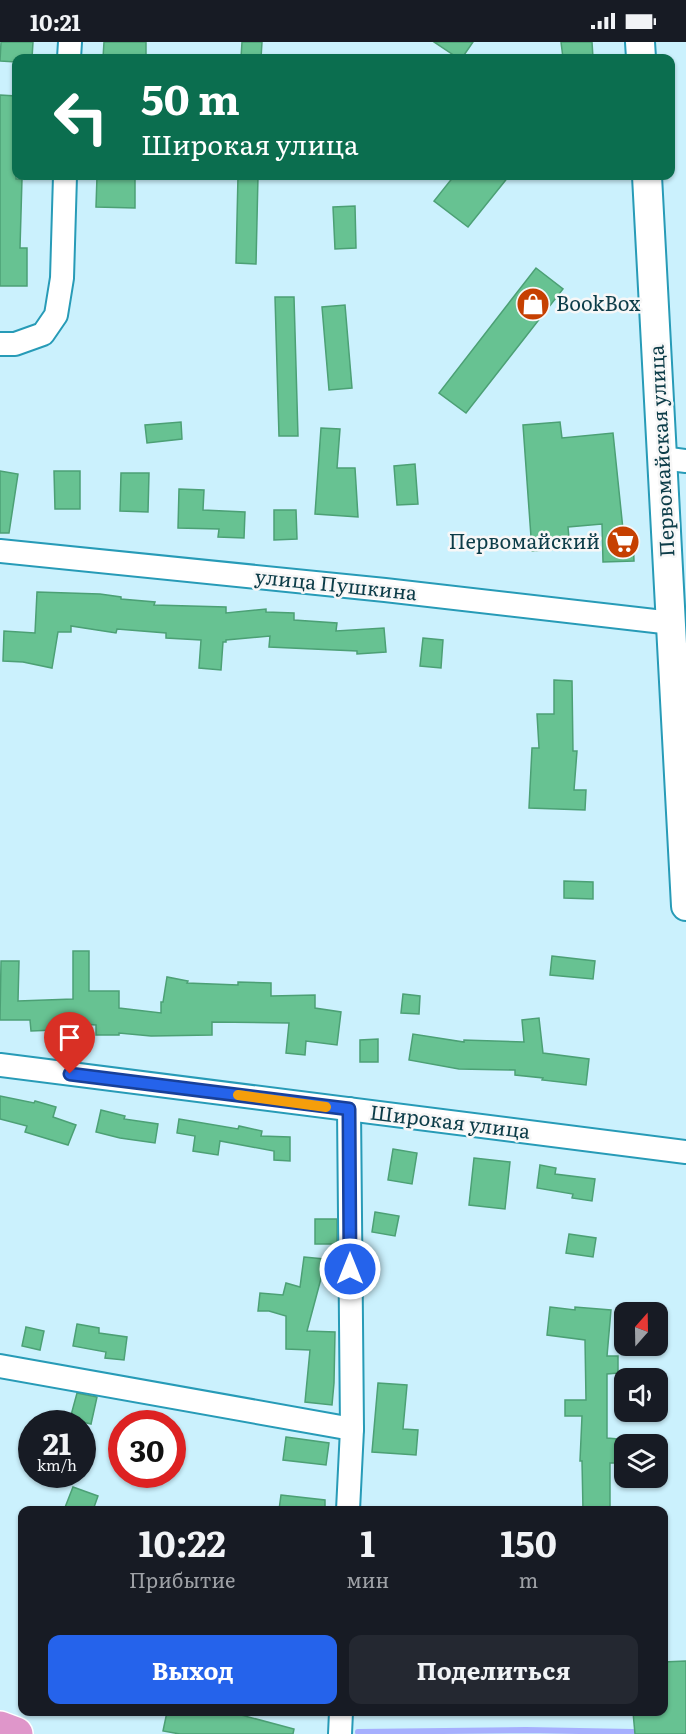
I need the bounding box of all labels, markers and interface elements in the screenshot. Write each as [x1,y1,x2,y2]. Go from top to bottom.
text: 10:21 [30,5,81,38]
text: 50 m [141,66,240,128]
icon: left [42,78,120,156]
text: Широкая улица [141,123,358,163]
shop icon: BookBox [515,286,551,322]
place label: BookBox [556,287,641,317]
street label: Первомайская улица [639,344,681,558]
supermarket icon: Первомайский [605,524,641,560]
place label: Первомайский [449,525,600,555]
street label: улица Пушкина [254,560,419,606]
pin [44,1012,95,1074]
icon: arrive [53,1021,86,1054]
street label: Широкая улица [368,1095,532,1145]
position arrow [318,1237,382,1301]
north arrow [614,1302,668,1356]
map controls [614,1302,668,1488]
button: sound [614,1368,668,1422]
speed limit sign: 30 [108,1410,186,1488]
text: 21 [43,1420,71,1464]
button: layers [614,1434,668,1488]
text: km/h [37,1453,77,1476]
text: 10:22 [139,1515,226,1568]
text: 1 [360,1515,375,1568]
text: 150 [500,1515,557,1568]
text: Прибытие [129,1564,235,1594]
text: мин [347,1564,389,1594]
text: m [519,1564,538,1594]
button: Выход [48,1635,337,1704]
button: Поделиться [349,1635,638,1704]

